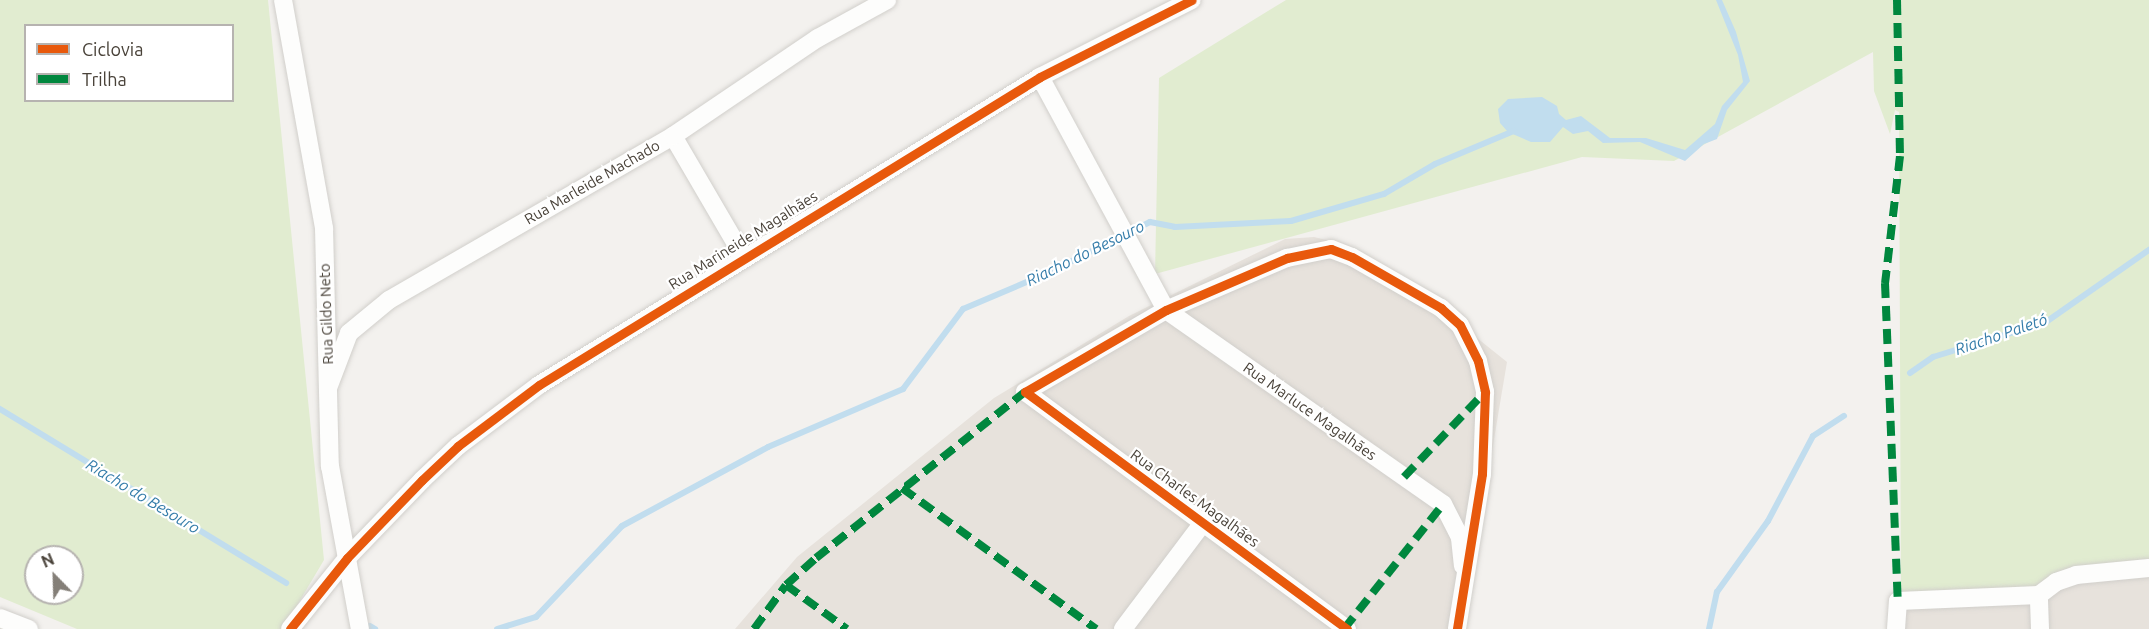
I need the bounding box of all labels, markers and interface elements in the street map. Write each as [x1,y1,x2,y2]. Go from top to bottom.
legend [24,24,234,102]
text: Ciclovia [82,39,143,59]
text: Trilha [82,69,127,89]
street label: Rua Marleide Machado [521,136,663,228]
street label: Rua Marineide Magalhães [665,187,821,293]
water label: Riacho do Besouro [1023,216,1147,290]
street label: Rua Gildo Neto [315,263,337,365]
water label: Riacho Paletó [1952,309,2050,359]
street label: Rua Marluce Magalhães [1240,358,1380,464]
street label: Rua Charles Magalhães [1127,445,1263,551]
water label: Riacho do Besouro [83,455,203,537]
north arrow [24,545,84,605]
text: N [39,550,57,571]

